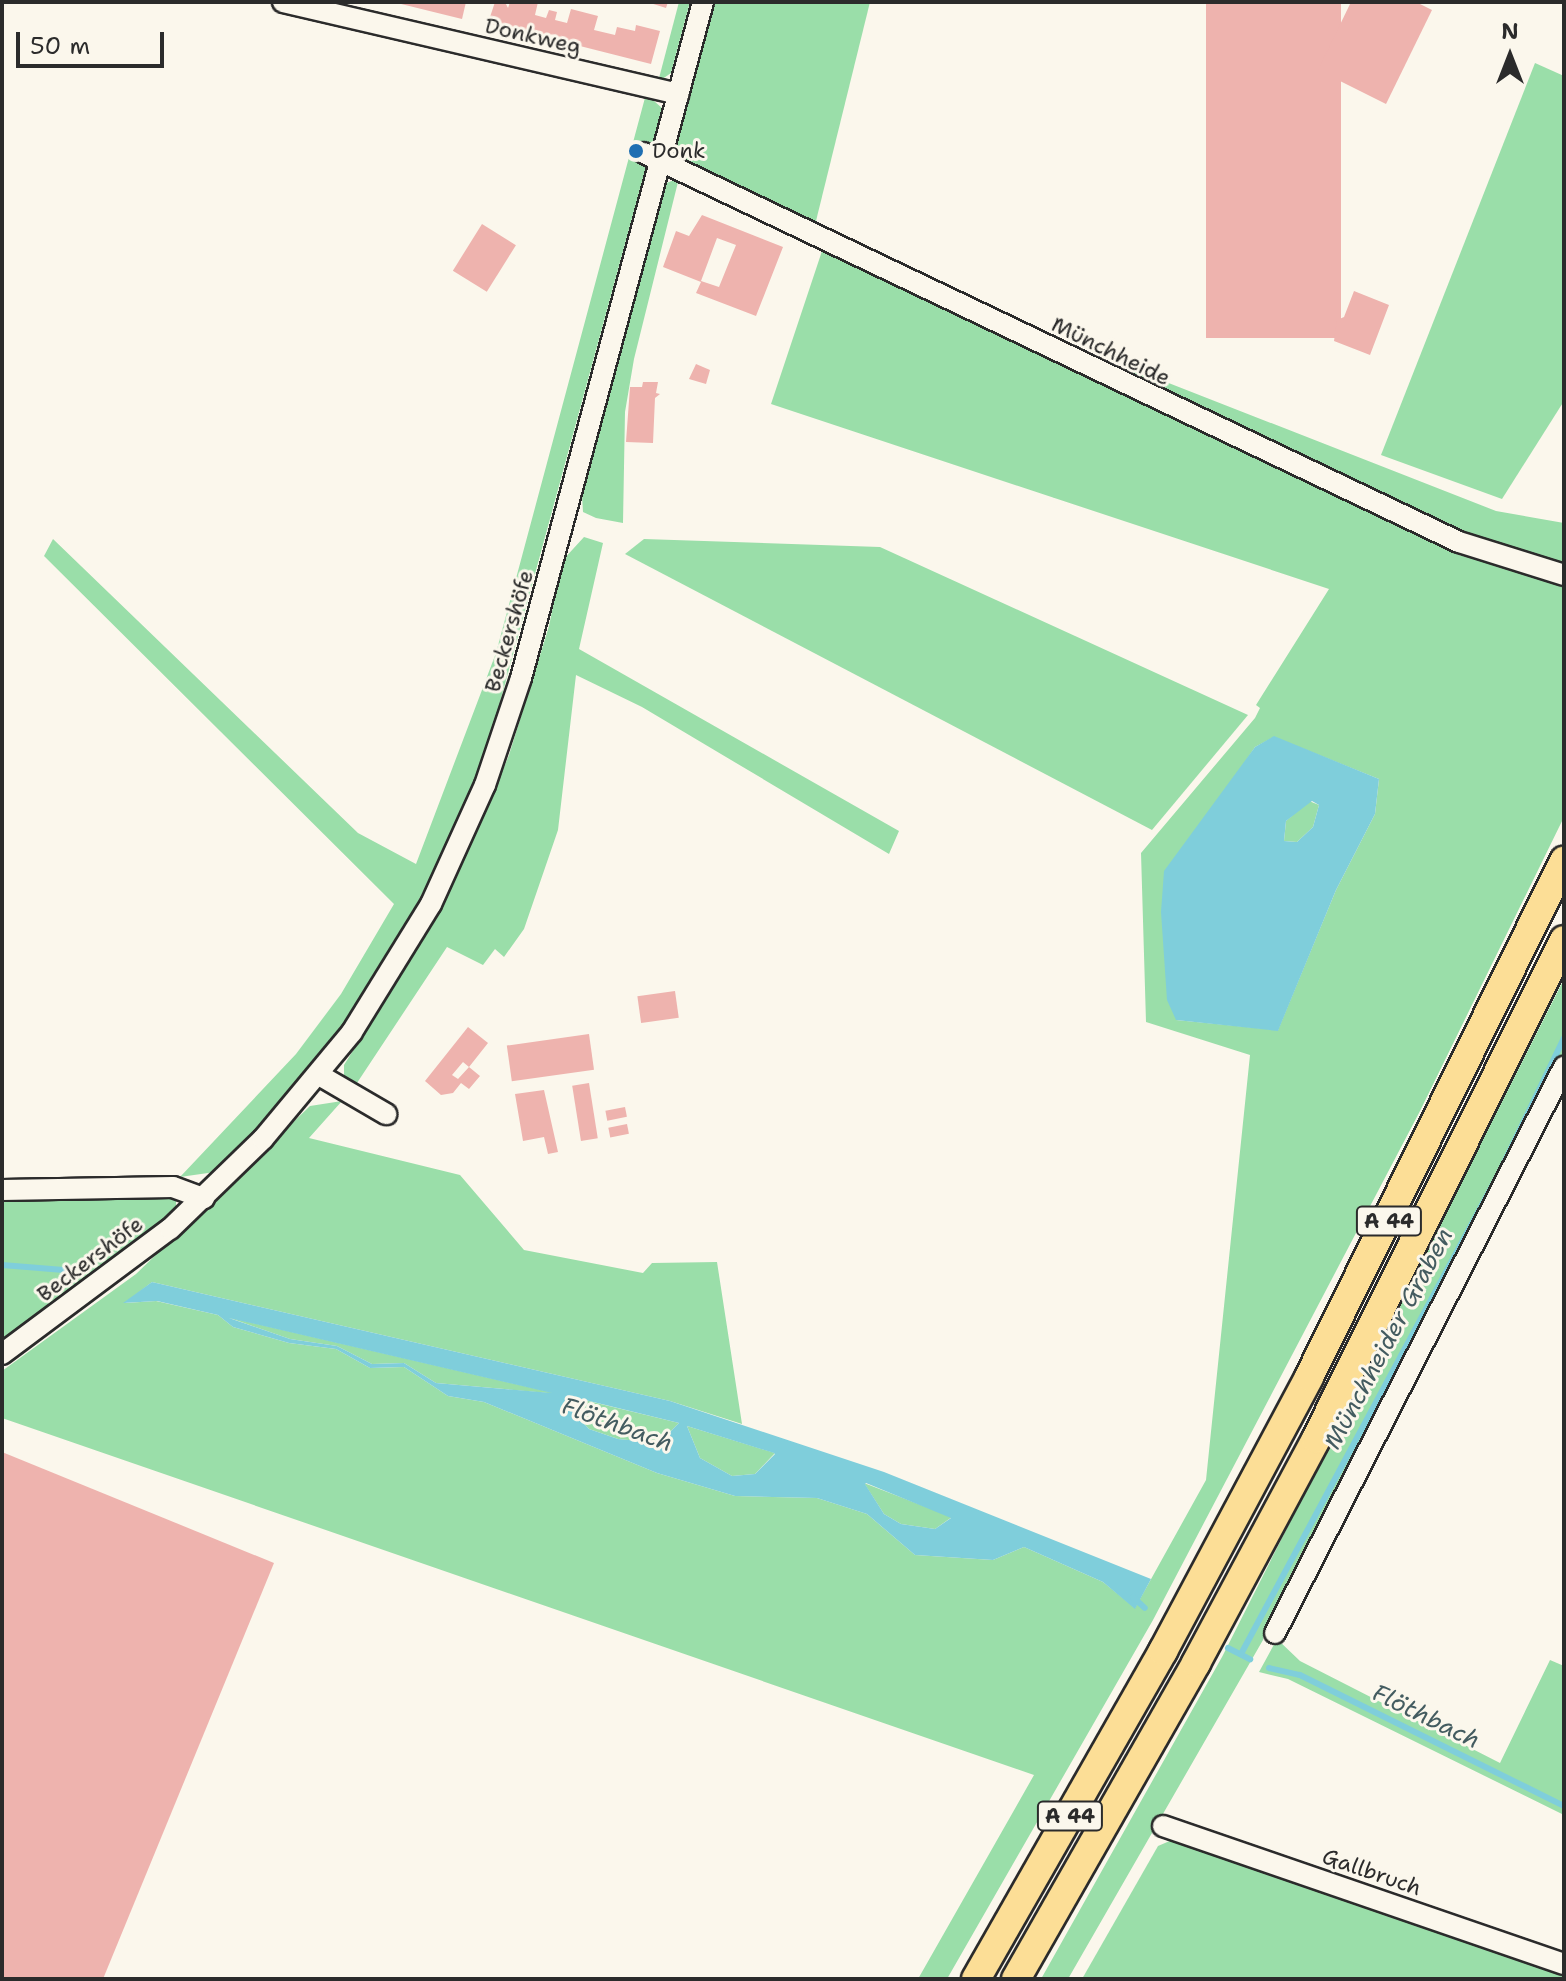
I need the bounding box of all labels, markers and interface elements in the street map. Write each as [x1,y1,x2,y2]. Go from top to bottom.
street label: Donkweg [482,12,584,60]
scale bar [20,16,168,66]
north arrow [1470,16,1550,96]
text: N [1501,17,1519,46]
text: 50 m [30,30,90,62]
place label: Donk [652,138,706,164]
marker: Donk [627,142,645,160]
street label: Münchheide [1047,311,1175,391]
street label: Beckershöfe [479,567,539,695]
road number: A 44 [1355,1205,1423,1237]
street label: Beckershöfe [32,1211,148,1307]
water label: Münchheider Graben [1319,1224,1459,1454]
water label: Flöthbach [557,1392,677,1458]
water label: Flöthbach [1367,1679,1485,1755]
road number: A 44 [1036,1800,1104,1832]
street label: Gallbruch [1319,1843,1425,1901]

